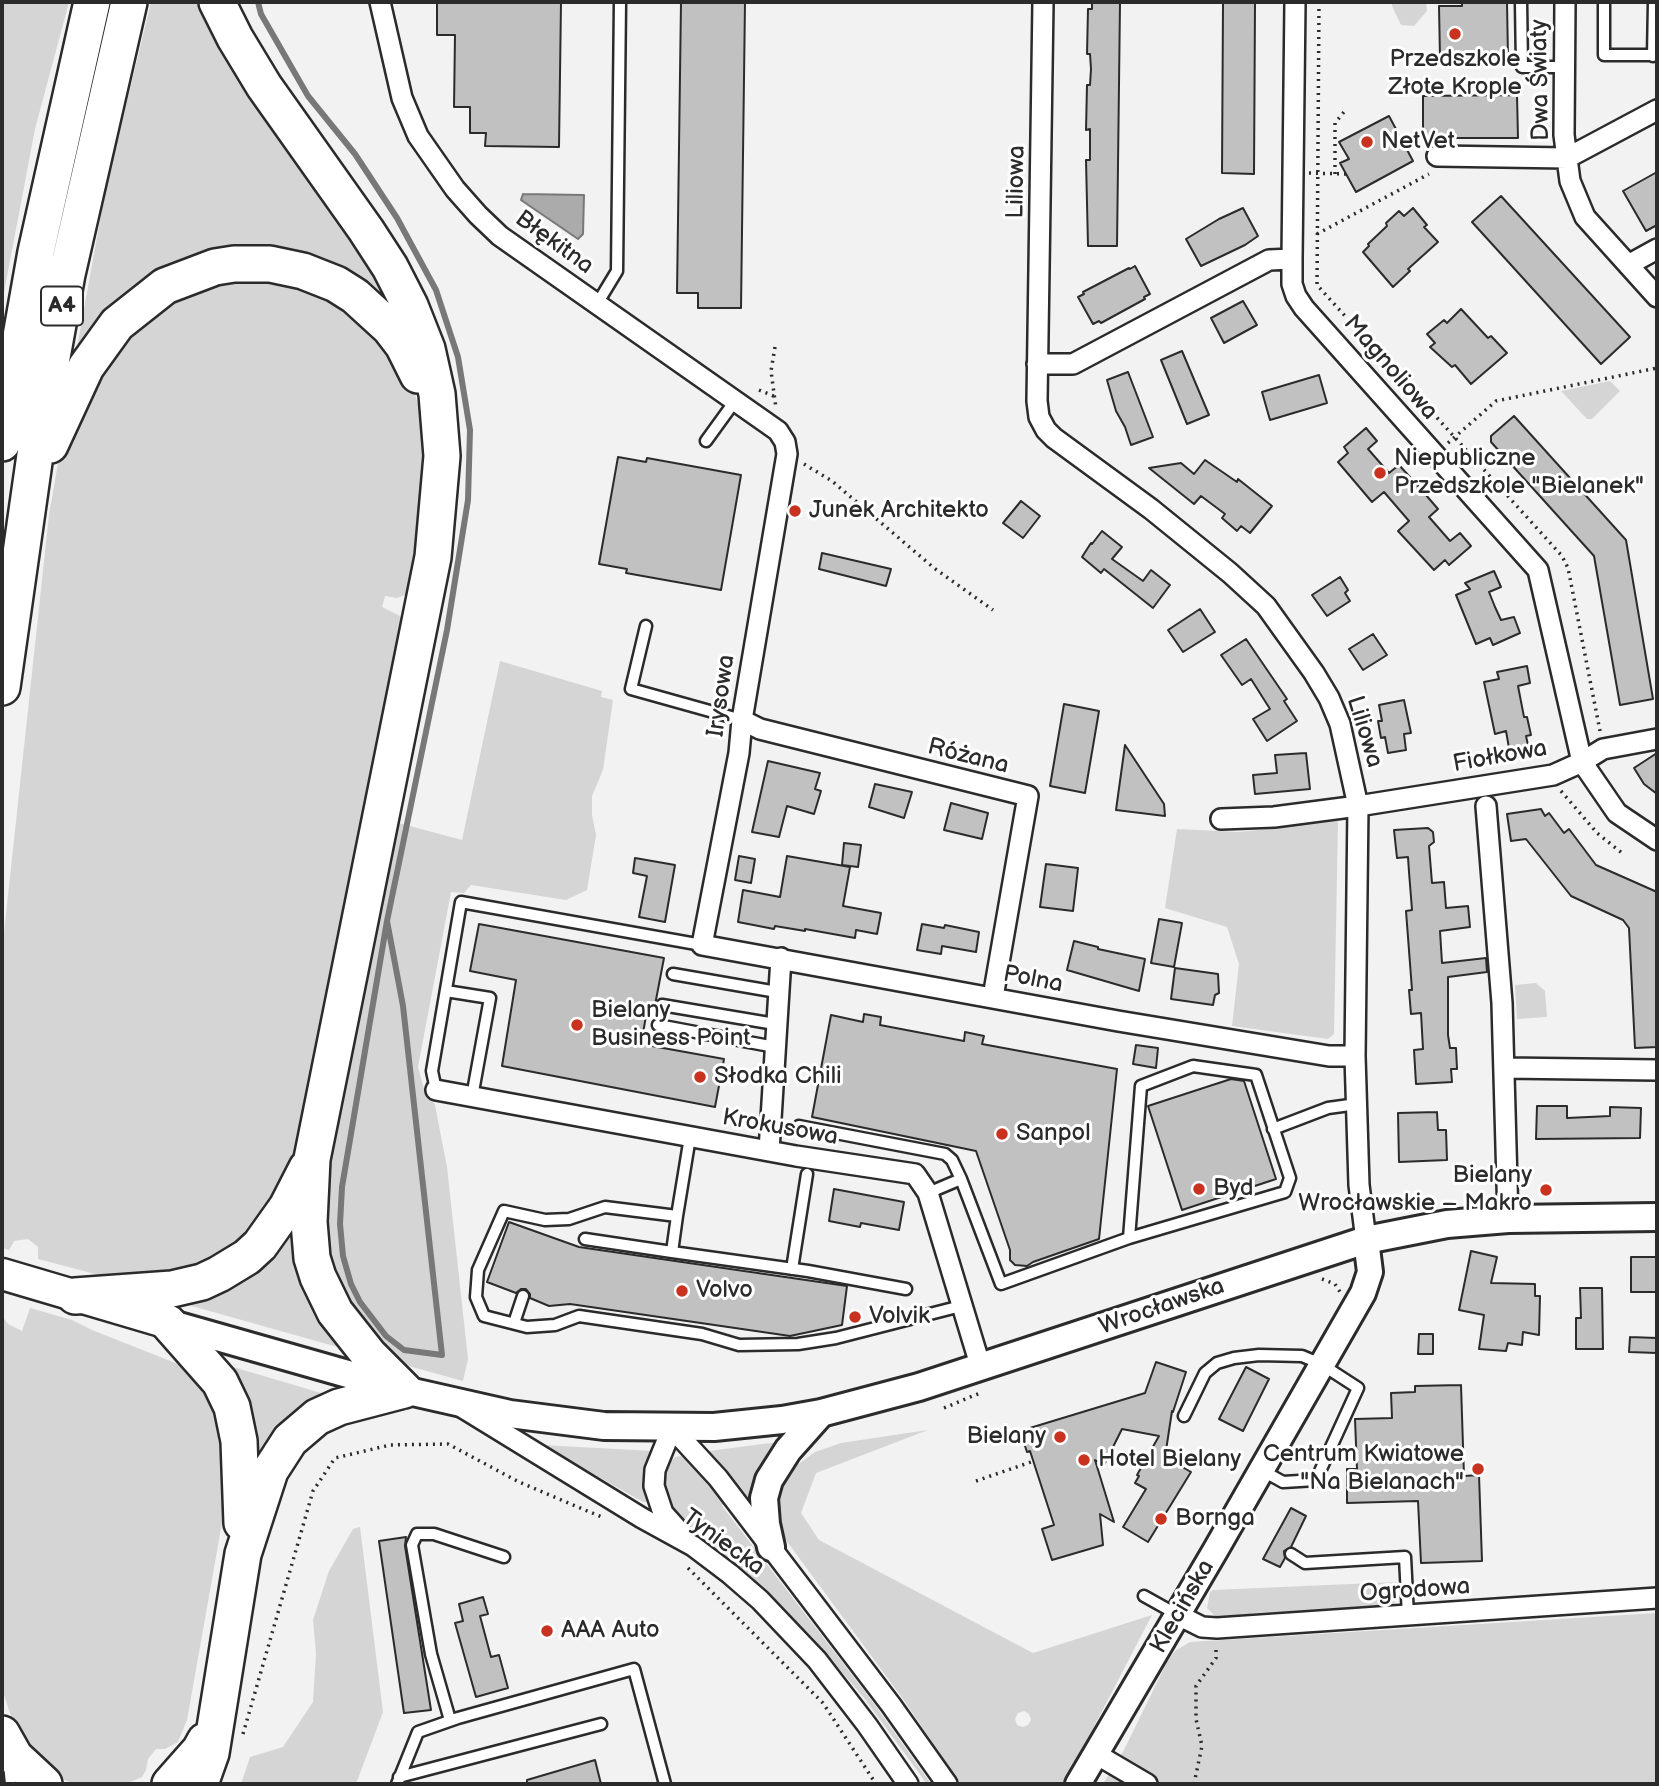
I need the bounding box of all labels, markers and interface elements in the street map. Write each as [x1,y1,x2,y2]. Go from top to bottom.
street label: Dwa Światy [1526,19,1556,141]
marker: Przedszkole Złote Krople [1447,26,1463,42]
place label: Przedszkole Złote Krople [1388,46,1522,102]
place label: NetVet [1381,128,1455,156]
marker: NetVet [1359,134,1375,150]
street label: Liliowa [1002,145,1032,219]
street label: Błękitna [509,205,599,281]
road number: A4 [41,286,83,326]
street label: Magnoliowa [1337,310,1443,426]
place label: Niepubliczne Przedszkole "Bielanek" [1394,445,1644,501]
marker: Niepubliczne Przedszkole "Bielanek" [1372,465,1388,481]
place label: Junek Architekto [809,497,989,525]
marker: Junek Architekto [787,503,803,519]
street label: Irysowa [702,653,742,739]
street label: Liliowa [1340,693,1388,771]
street label: Różana [924,733,1012,781]
street label: Fiołkowa [1451,735,1549,779]
street label: Polna [1001,960,1065,1000]
place label: Bielany Business Point [591,997,751,1053]
marker: Bielany Business Point [569,1017,585,1033]
place label: Słodka Chili [714,1063,842,1091]
marker: Słodka Chili [692,1069,708,1085]
street label: Krokusowa [720,1104,840,1152]
place label: Sanpol [1016,1120,1091,1148]
marker: Sanpol [994,1126,1010,1142]
place label: Bielany Wrocławskie – Makro [1298,1162,1532,1218]
place label: Byd [1213,1175,1253,1203]
marker: Byd [1191,1181,1207,1197]
marker: Bielany Wrocławskie – Makro [1538,1182,1554,1198]
street label: Wrocławska [1096,1272,1228,1342]
place label: Volvo [696,1277,753,1305]
marker: Volvo [674,1283,690,1299]
place label: Volvik [869,1303,930,1331]
marker: Volvik [847,1309,863,1325]
place label: Bielany [967,1423,1046,1451]
marker: Bielany [1052,1429,1068,1445]
place label: Centrum Kwiatowe "Na Bielanach" [1263,1441,1464,1497]
place label: Hotel Bielany [1098,1446,1241,1474]
marker: Hotel Bielany [1076,1452,1092,1468]
marker: Centrum Kwiatowe "Na Bielanach" [1470,1461,1486,1477]
street label: Tyniecka [676,1504,770,1582]
place label: Bornga [1175,1505,1255,1533]
marker: Bornga [1153,1511,1169,1527]
street label: Klecińska [1145,1555,1221,1659]
street label: Ogrodowa [1359,1573,1471,1609]
place label: AAA Auto [561,1617,660,1645]
marker: AAA Auto [539,1623,555,1639]

